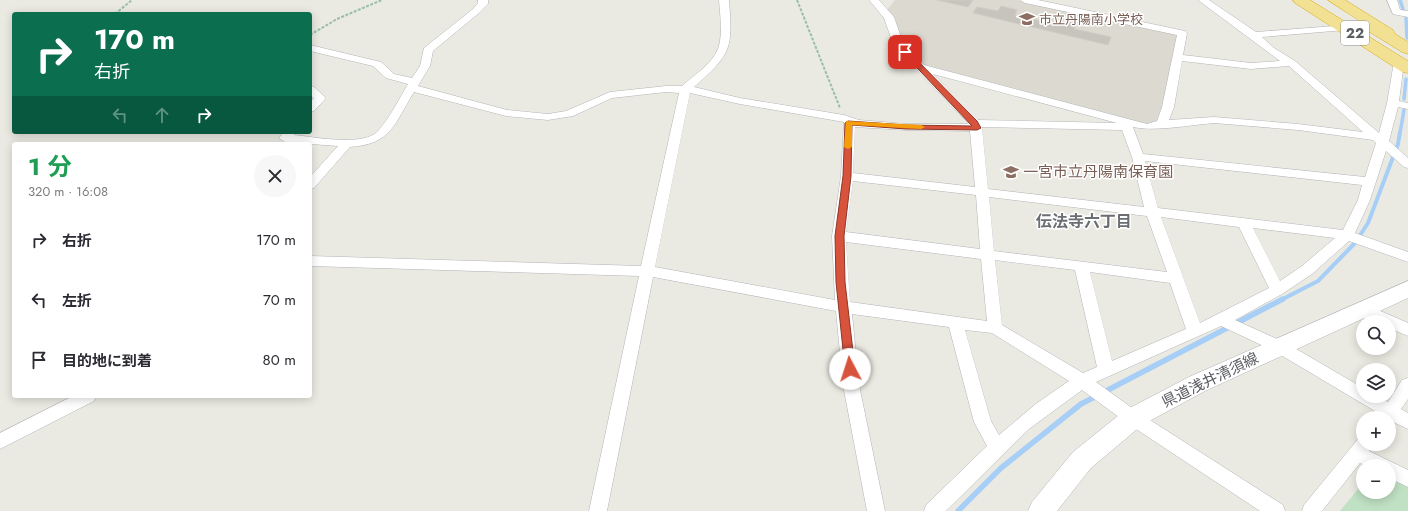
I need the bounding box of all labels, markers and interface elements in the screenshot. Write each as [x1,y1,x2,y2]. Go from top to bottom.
school or university icon: 市立丹陽南小学校 [1018,10,1036,28]
place label: 市立丹陽南小学校 [1039,10,1143,29]
text: 170 m [94,19,175,60]
road number: 22 [1341,21,1369,45]
icon: right [28,28,80,80]
pin [888,35,922,69]
icon: arrive [894,41,916,63]
text: 右折 [94,59,130,85]
icon: left [109,104,131,126]
icon: ahead [151,104,173,126]
icon: right [193,104,215,126]
text: 1 分 [28,149,71,184]
button: close [254,155,296,197]
place label: 一宮市立丹陽南保育園 [1023,161,1173,183]
school or university icon: 一宮市立丹陽南保育園 [1002,163,1020,181]
text: 320 m · 16:08 [28,182,108,201]
district label: 伝法寺六丁目 [1035,210,1132,233]
icon: right [28,229,50,251]
text: 170 m [256,229,296,251]
text: 右折 [62,230,92,252]
icon: left [28,289,50,311]
text: 70 m [263,289,296,311]
text: 左折 [62,290,92,312]
map controls [1356,315,1396,499]
button: search [1356,315,1396,355]
street label: 県道浅井清須線 [1158,347,1262,413]
position arrow [829,348,871,390]
icon: arrive [28,349,50,371]
text: 80 m [263,349,296,371]
text: 目的地に到着 [62,350,152,372]
button: layers [1356,363,1396,403]
button: + [1356,411,1396,451]
button: − [1356,459,1396,499]

